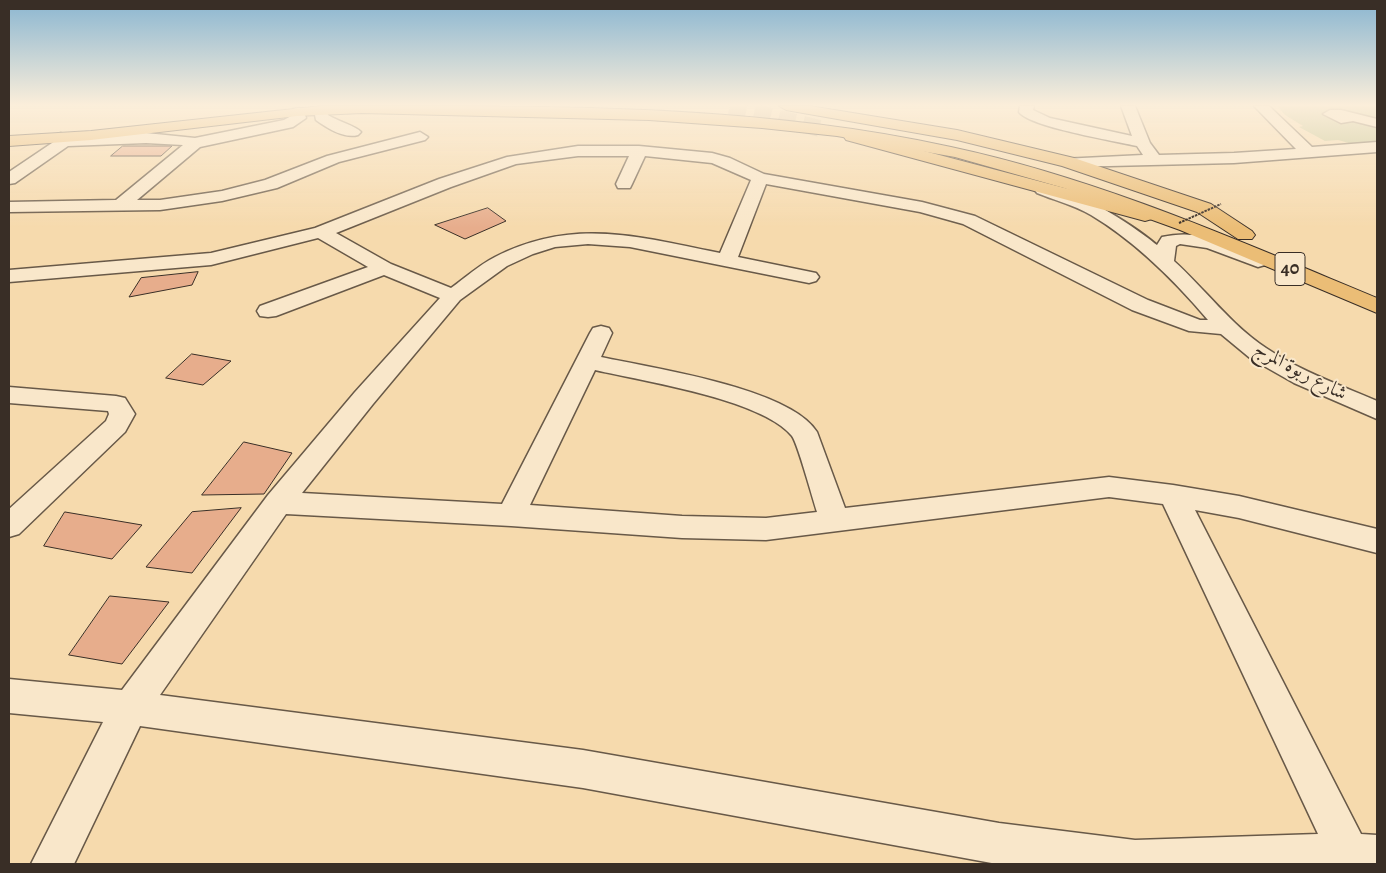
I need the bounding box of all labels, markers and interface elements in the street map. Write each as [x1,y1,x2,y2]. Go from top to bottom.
road number: 40 [1275,252,1305,286]
street label: شارع ربوة المرج [1249,337,1351,407]

